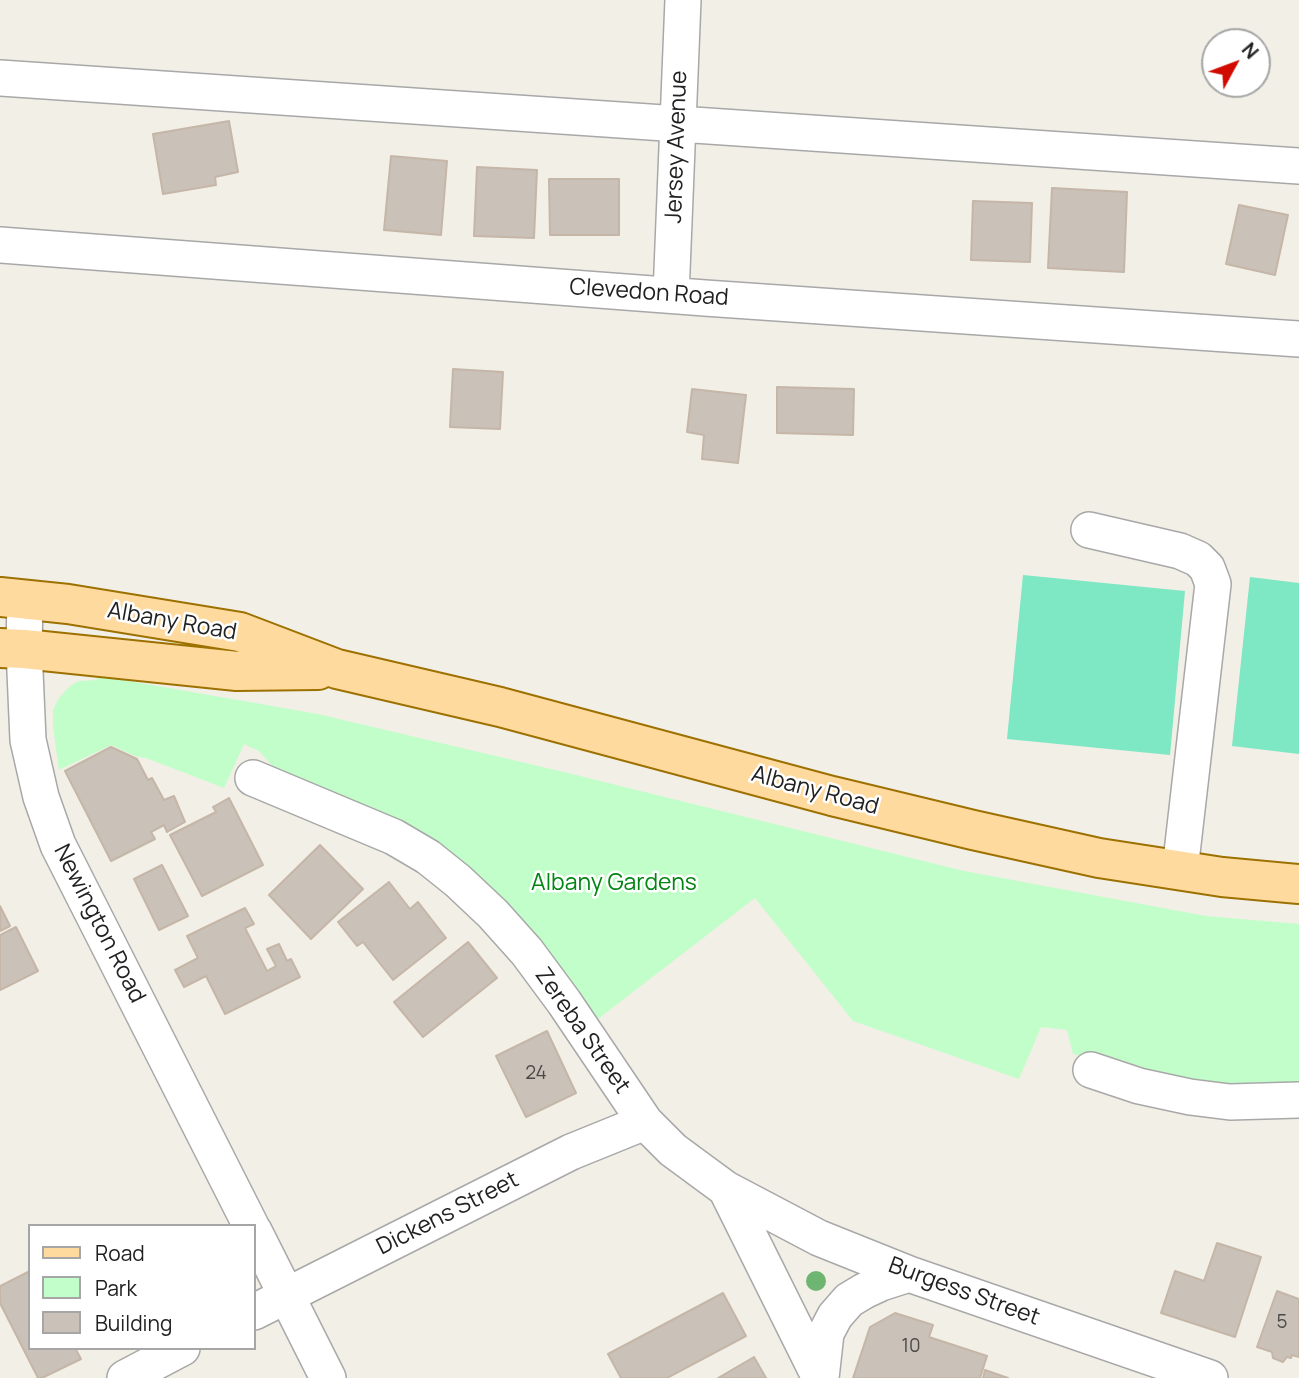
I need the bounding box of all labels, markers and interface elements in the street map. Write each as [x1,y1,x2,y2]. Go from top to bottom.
north arrow [1201,28,1271,98]
text: N [1236,37,1265,64]
street label: Jersey Avenue [661,70,693,224]
street label: Clevedon Road [568,274,730,312]
street label: Albany Road [105,597,239,647]
street label: Albany Road [748,761,882,821]
street label: Newington Road [47,840,151,1008]
park label: Albany Gardens [531,870,697,898]
street label: Zereba Street [528,963,636,1099]
house number: 24 [525,1063,547,1085]
street label: Dickens Street [372,1166,524,1262]
legend [28,1224,256,1350]
text: Road [95,1239,145,1267]
street label: Burgess Street [885,1252,1043,1332]
text: Park [95,1274,137,1302]
text: Building [95,1309,172,1337]
house number: 5 [1277,1312,1287,1334]
house number: 10 [902,1336,920,1358]

